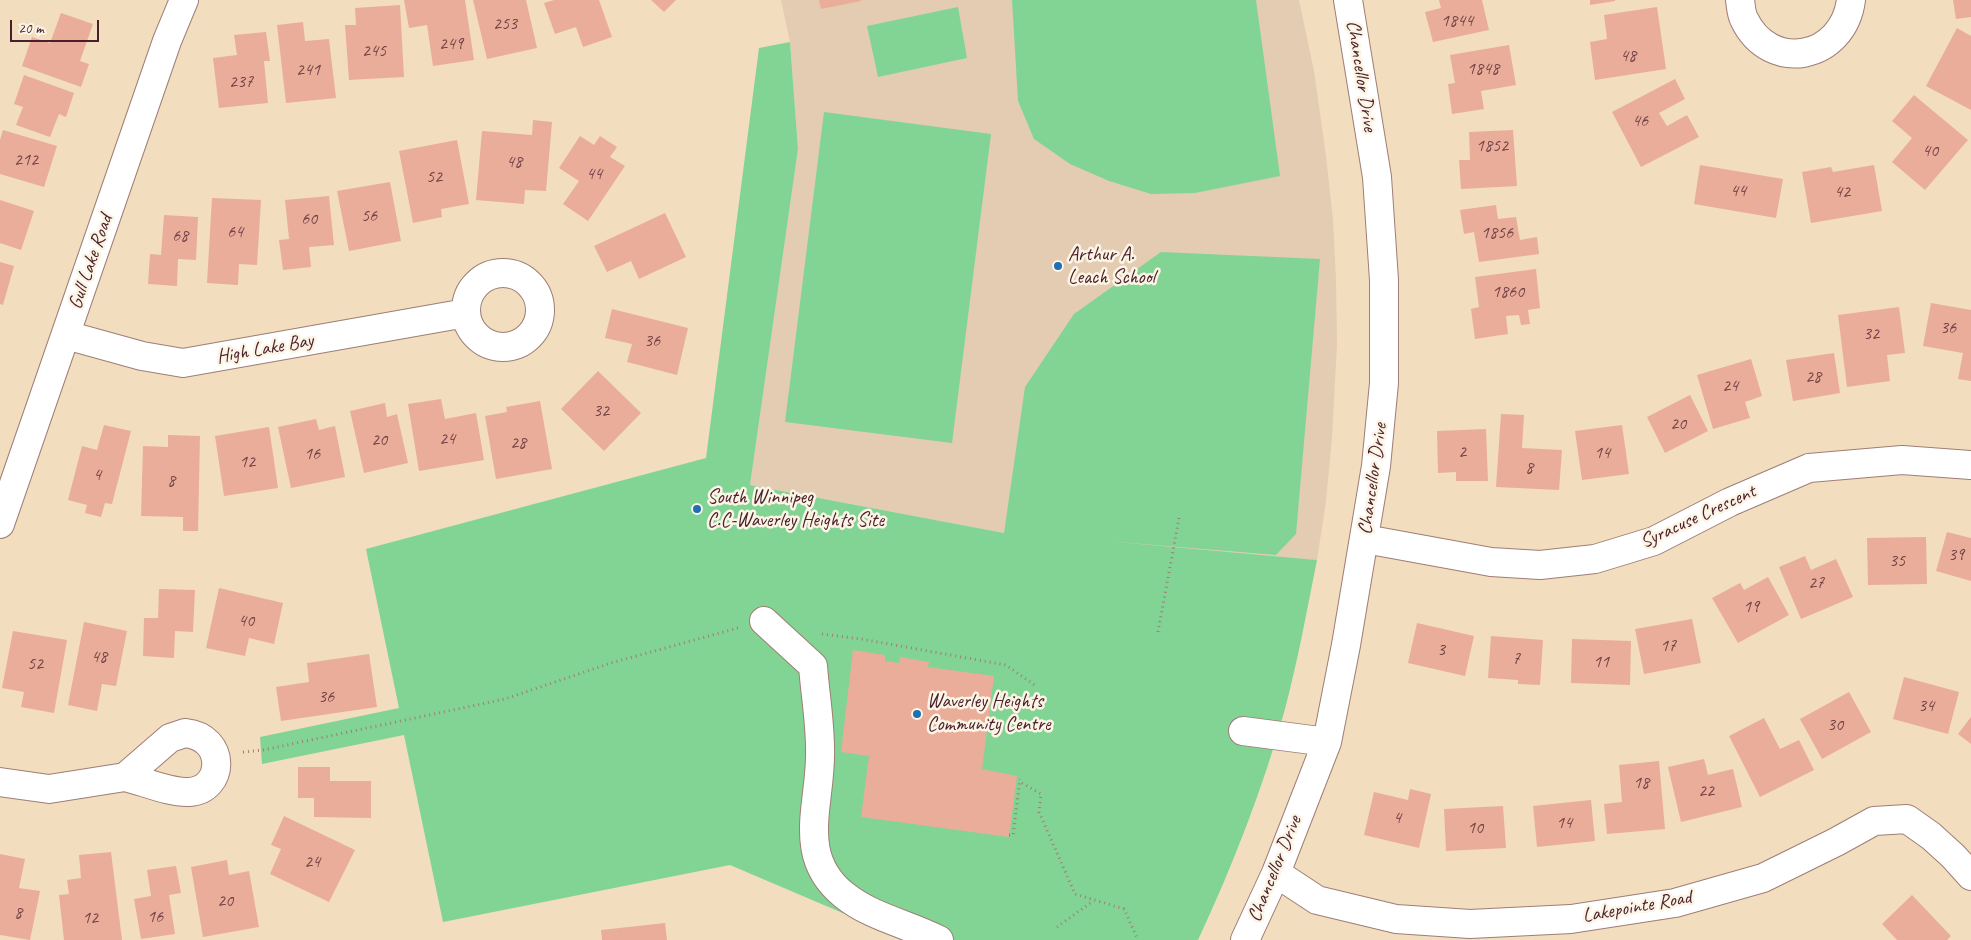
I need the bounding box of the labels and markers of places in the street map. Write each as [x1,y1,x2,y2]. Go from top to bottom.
place label: Arthur A. Leach School [1068,243,1155,290]
marker: Arthur A. Leach School [1052,260,1064,272]
place label: South Winnipeg C.C-Waverley Heights Site [707,486,884,533]
marker: South Winnipeg C.C-Waverley Heights Site [691,503,703,515]
place label: Waverley Heights Community Centre [927,690,1051,737]
marker: Waverley Heights Community Centre [911,708,923,720]

